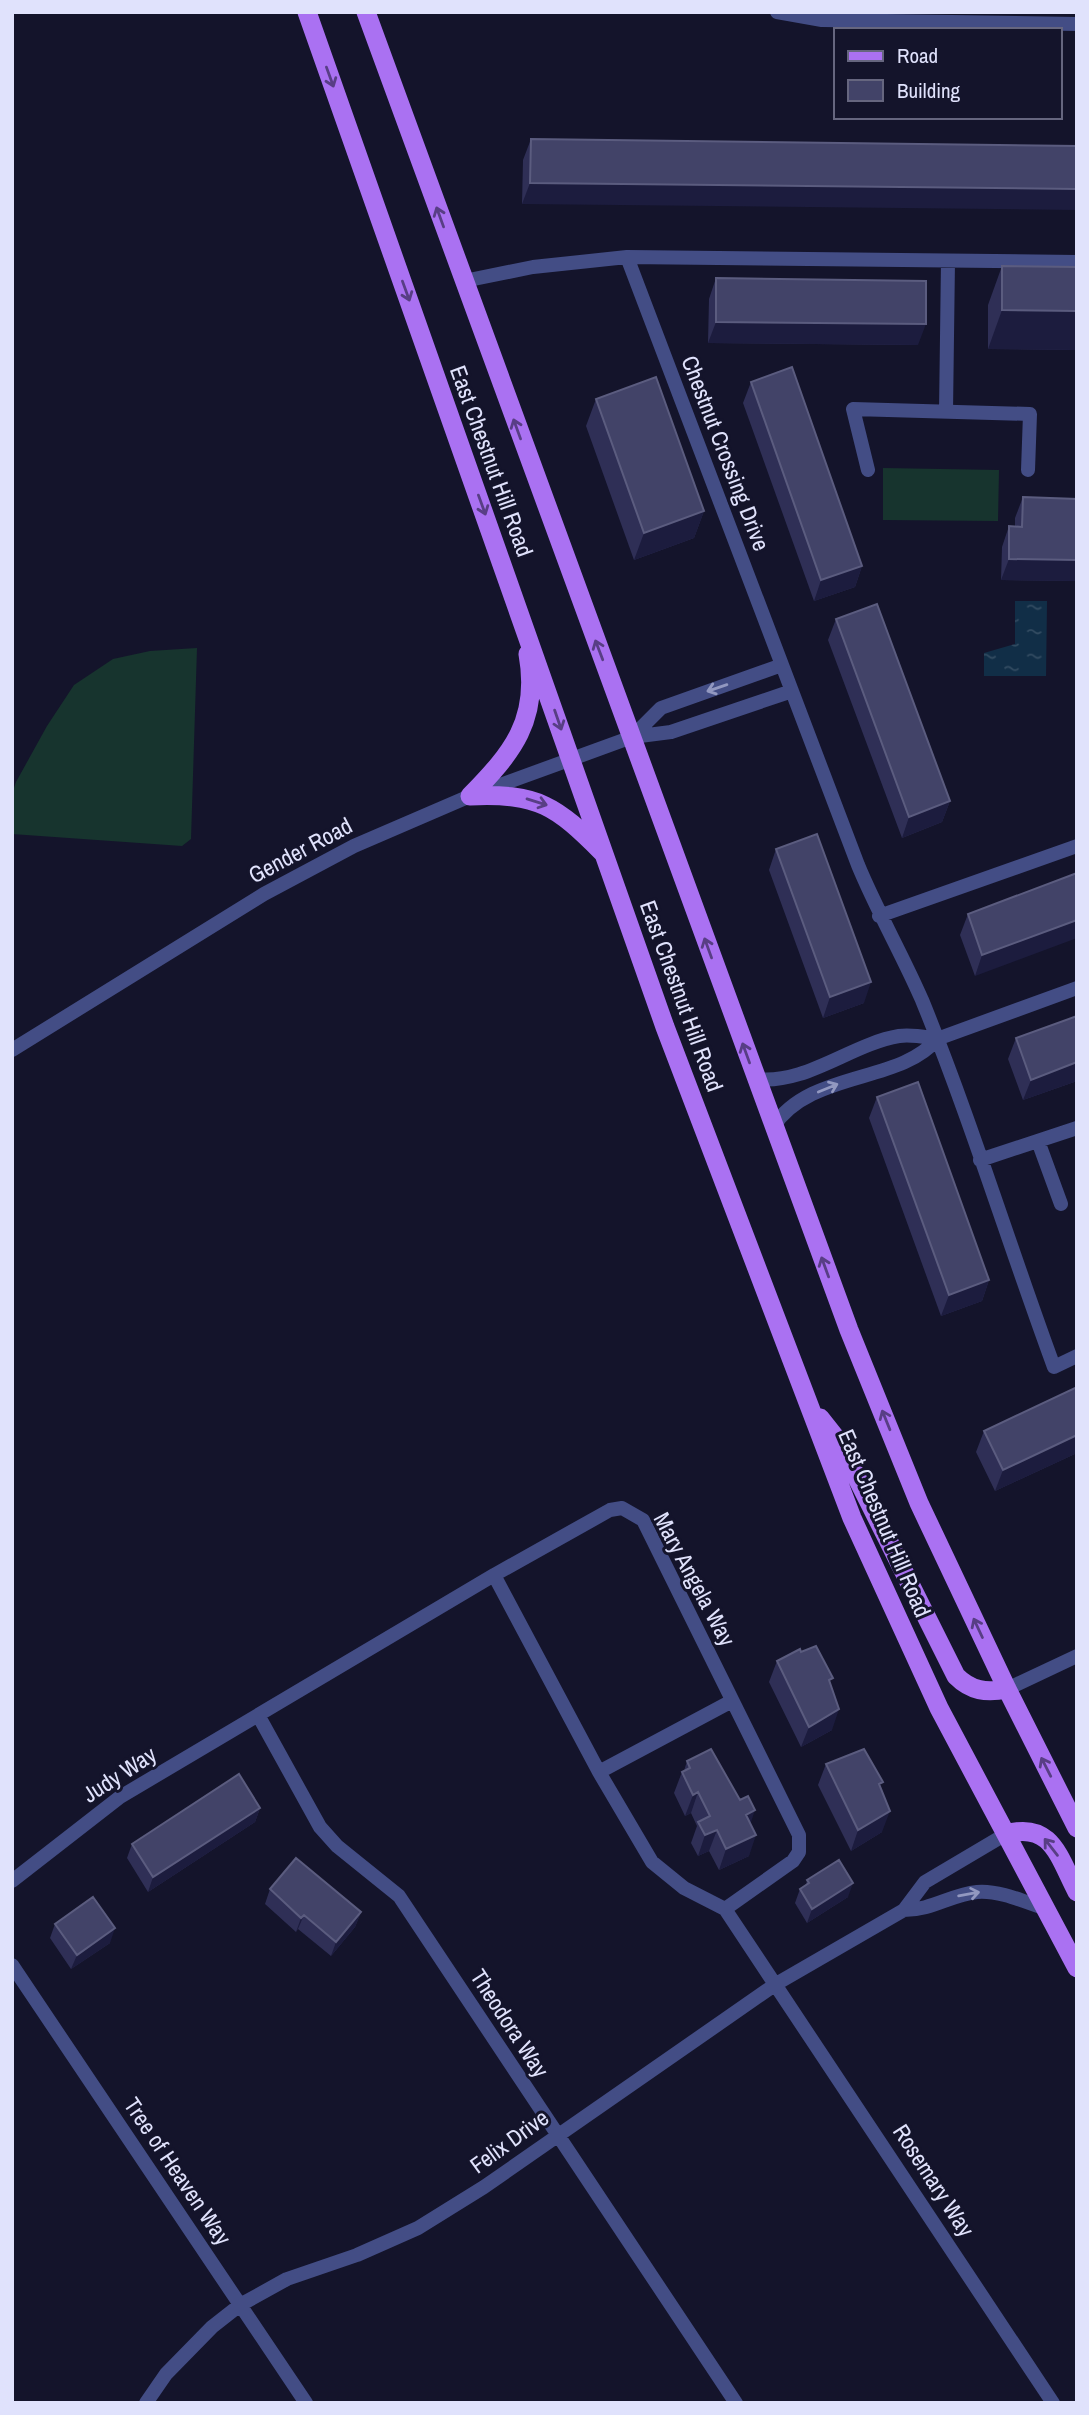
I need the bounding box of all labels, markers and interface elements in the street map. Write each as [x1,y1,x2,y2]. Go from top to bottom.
legend [834,28,1061,119]
text: Road [897,41,938,70]
one-way arrow [324,65,337,87]
text: Building [897,76,961,105]
one-way arrow [433,207,445,229]
one-way arrow [400,280,413,301]
street label: Chestnut Crossing Drive [675,351,777,555]
street label: East Chestnut Hill Road [443,361,541,561]
one-way arrow [510,418,522,440]
one-way arrow [477,494,489,516]
one-way arrow [592,639,605,661]
one-way arrow [707,683,729,695]
one-way arrow [553,708,565,730]
one-way arrow [526,797,548,810]
street label: Gender Road [243,810,357,890]
street label: East Chestnut Hill Road [633,896,731,1096]
one-way arrow [701,937,713,959]
one-way arrow [739,1043,751,1065]
one-way arrow [816,1081,838,1094]
one-way arrow [818,1256,831,1278]
one-way arrow [878,1409,891,1431]
street label: East Chestnut Hill Road [831,1424,939,1622]
street label: Mary Angela Way [647,1507,743,1652]
one-way arrow [971,1618,984,1639]
street label: Judy Way [76,1738,162,1809]
one-way arrow [1039,1757,1052,1778]
one-way arrow [1044,1837,1059,1856]
one-way arrow [957,1887,980,1900]
street label: Theodora Way [464,1963,557,2083]
street label: Tree of Heaven Way [117,2091,239,2251]
street label: Felix Drive [463,2102,555,2180]
street label: Rosemary Way [886,2118,982,2243]

